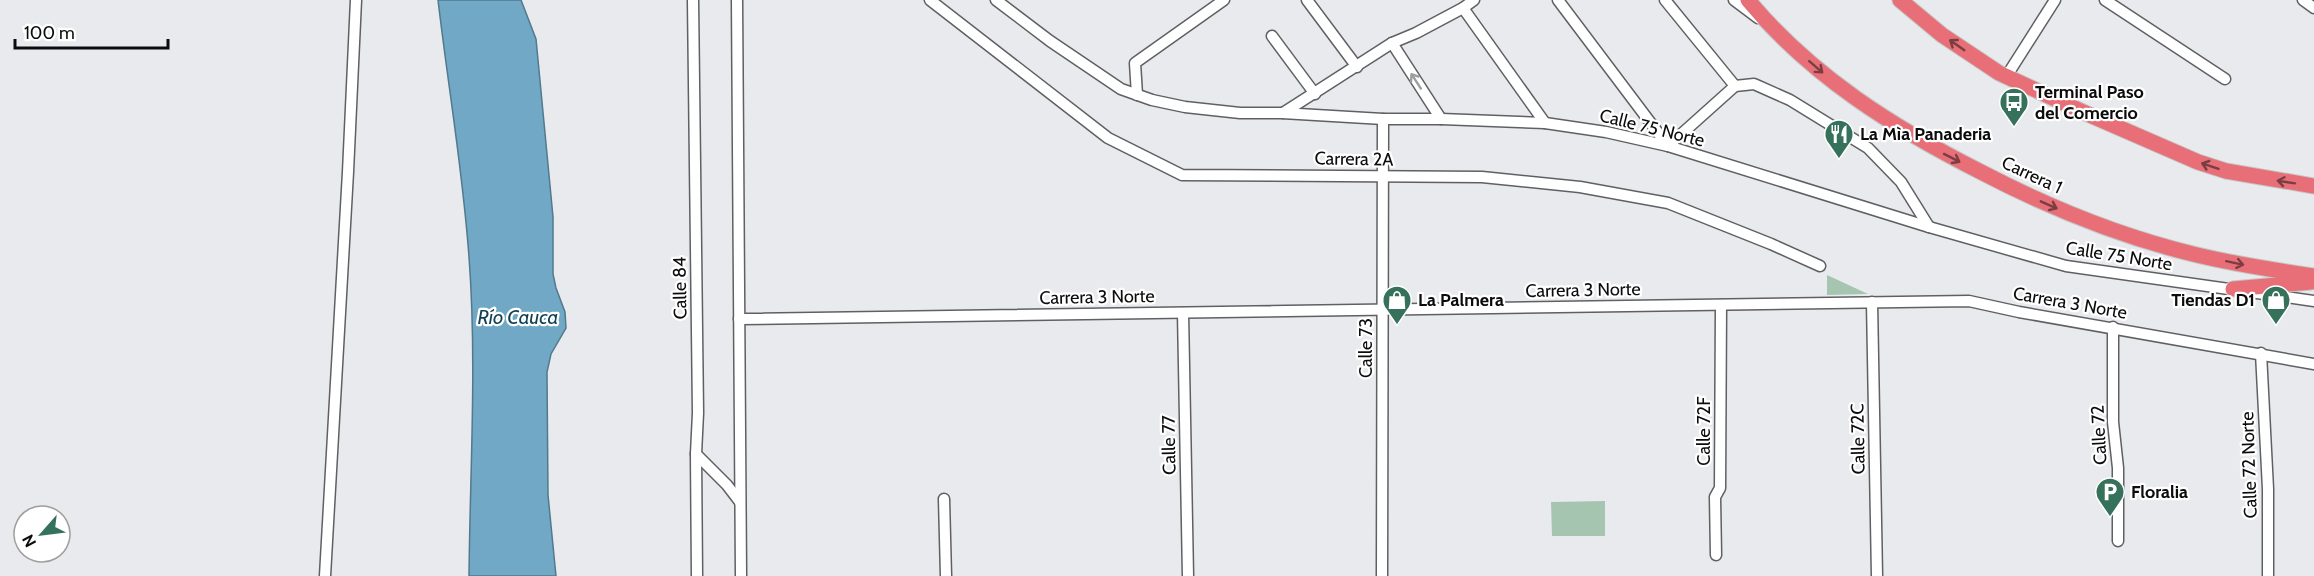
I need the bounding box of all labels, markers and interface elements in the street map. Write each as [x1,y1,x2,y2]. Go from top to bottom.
scale bar [15,12,168,50]
text: 100 m [24,22,75,44]
one-way arrow [1949,39,1965,51]
one-way arrow [1808,60,1823,74]
one-way arrow [1410,73,1422,90]
place label: Terminal Paso del Comercio [2035,81,2144,124]
bus stop icon: Terminal Paso del Comercio [1998,86,2030,128]
street label: Calle 75 Norte [1597,104,1707,152]
restaurant icon: La Mìa Panaderia [1823,118,1855,160]
place label: La Mìa Panaderia [1860,123,1991,145]
street label: Carrera 2A [1314,147,1394,171]
street label: Carrera 1 [1998,151,2066,199]
one-way arrow [1943,153,1961,164]
one-way arrow [2201,159,2220,170]
one-way arrow [2277,176,2296,187]
one-way arrow [2039,200,2058,211]
street label: Calle 75 Norte [2064,237,2174,275]
street label: Calle 84 [668,256,692,320]
one-way arrow [2224,258,2244,269]
street label: Carrera 3 Norte [1525,278,1641,302]
street label: Carrera 3 Norte [2011,282,2129,324]
shop icon: La Palmera [1381,284,1413,326]
shop icon: Tiendas D1 [2260,284,2292,326]
street label: Carrera 3 Norte [1039,285,1155,309]
place label: La Palmera [1418,289,1504,311]
place label: Tiendas D1 [2171,289,2255,311]
water label: Río Cauca [478,305,558,329]
street label: Calle 73 [1355,318,1377,378]
street label: Calle 72F [1693,396,1715,466]
street label: Calle 72C [1846,403,1870,475]
street label: Calle 72 [2086,405,2112,465]
street label: Calle 72 Norte [2236,411,2262,519]
street label: Calle 77 [1157,415,1181,475]
parking icon: Floralia [2094,476,2126,518]
place label: Floralia [2131,481,2188,503]
north arrow [12,504,72,564]
text: N [18,531,40,550]

